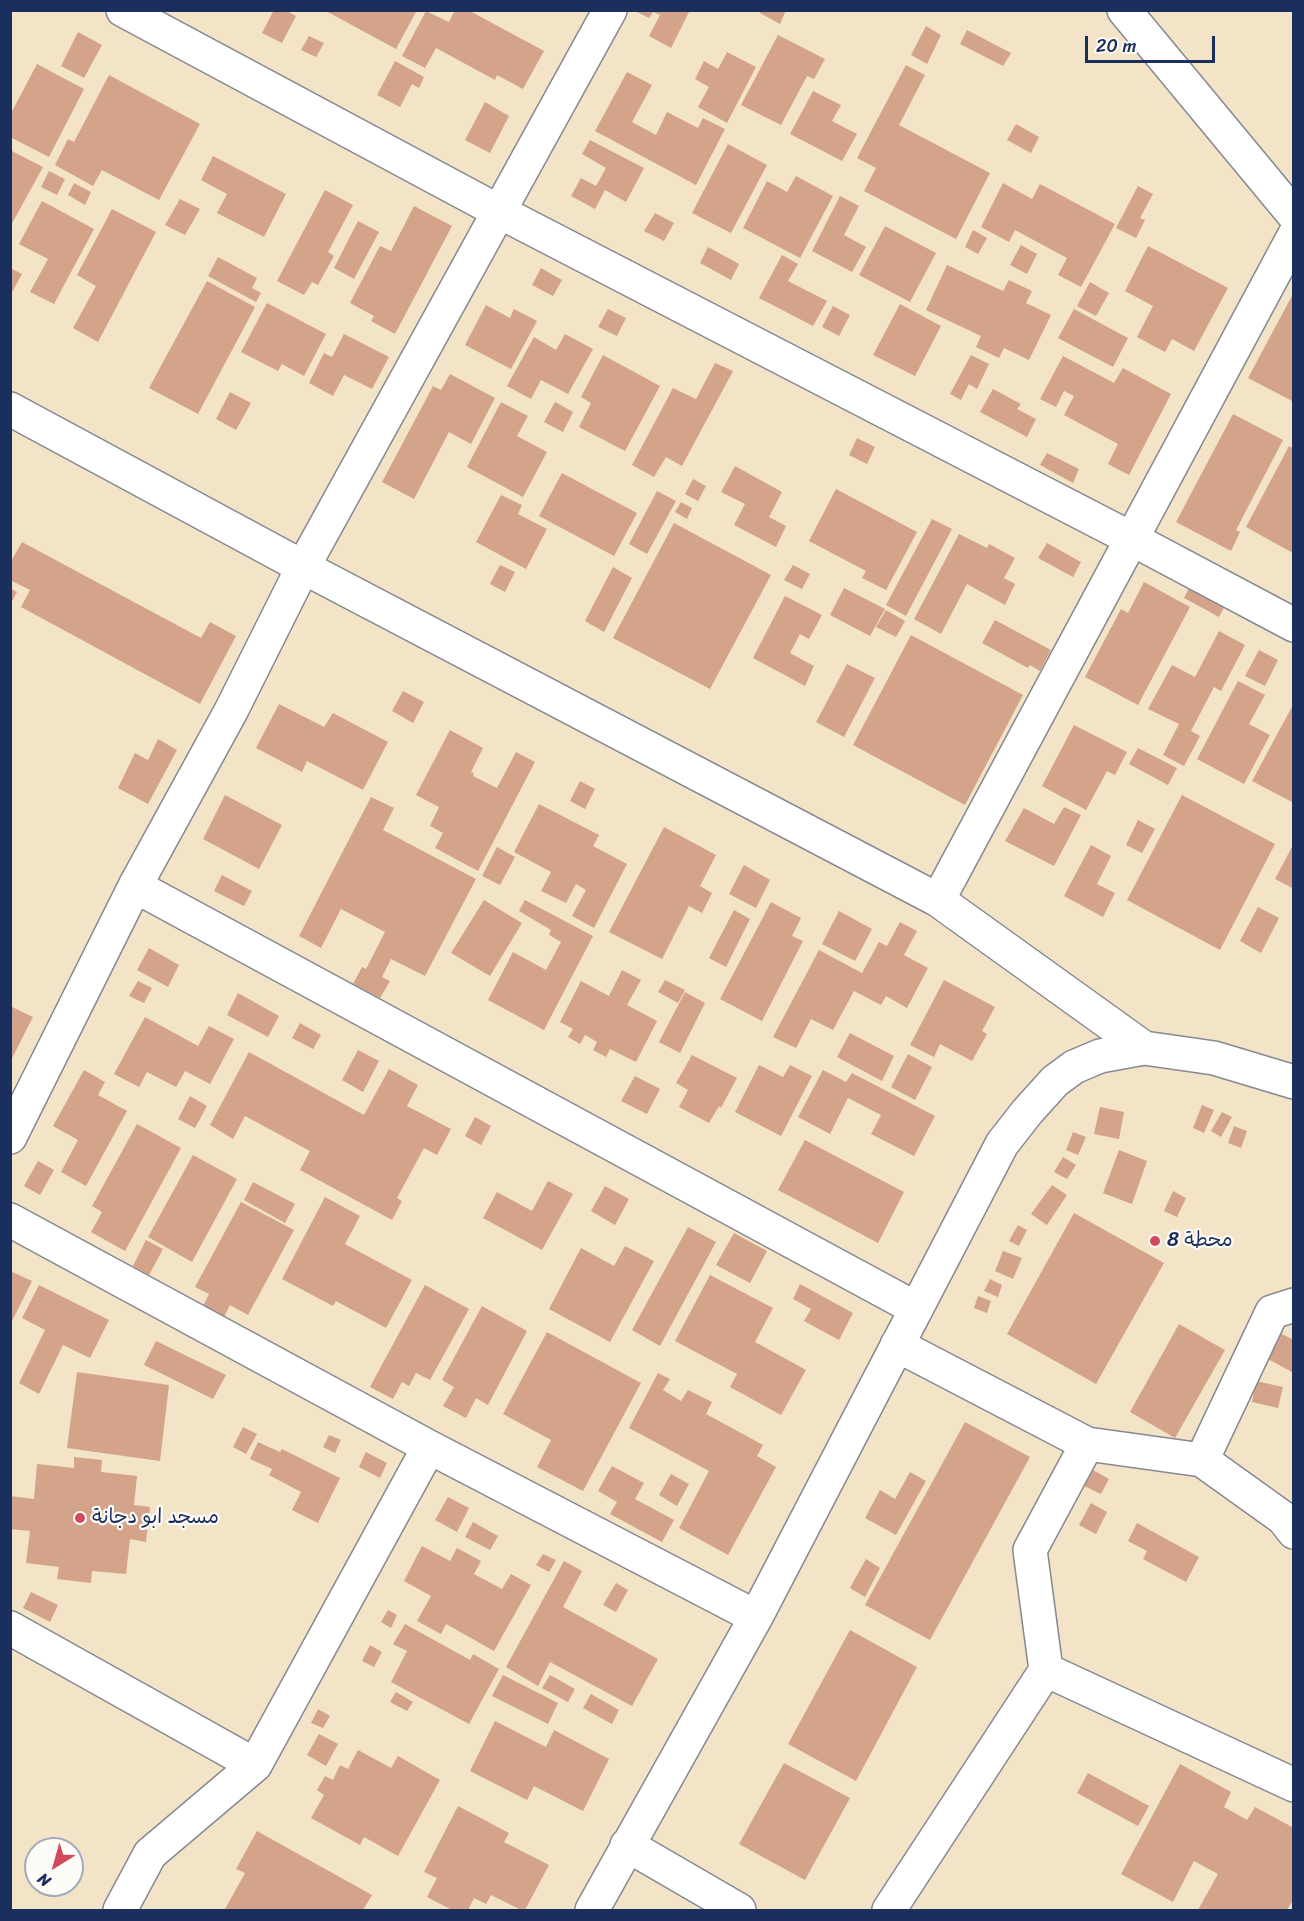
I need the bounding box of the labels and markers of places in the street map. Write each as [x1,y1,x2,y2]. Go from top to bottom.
place label: محطة 8 [1167,1229,1233,1253]
marker: محطة 8 [1148,1234,1162,1248]
place label: مسجد ابو دجانة [92,1506,219,1530]
marker: مسجد ابو دجانة [73,1511,87,1525]

